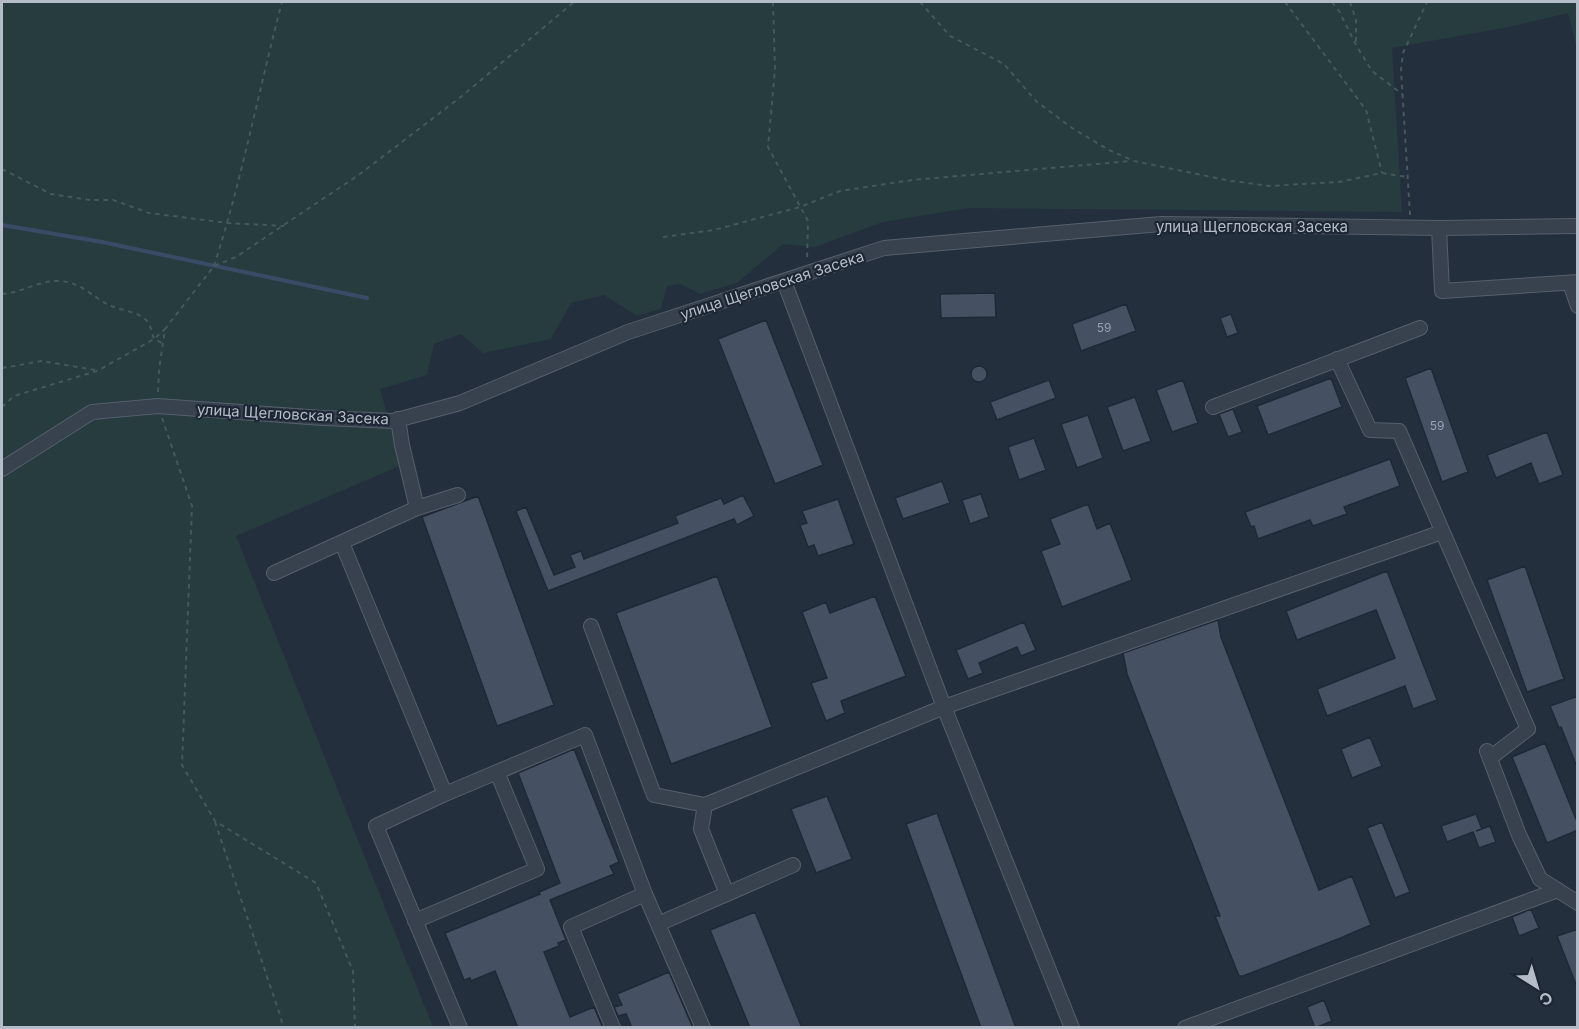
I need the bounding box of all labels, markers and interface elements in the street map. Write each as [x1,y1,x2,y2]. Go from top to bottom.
street label: улица Щегловская Засека [1156,217,1348,236]
street label: улица Щегловская Засека [678,246,866,324]
house number: 59 [1097,320,1111,335]
street label: улица Щегловская Засека [197,399,389,429]
house number: 59 [1430,418,1444,433]
north arrow [1507,957,1567,1017]
text: С [1535,987,1557,1011]

